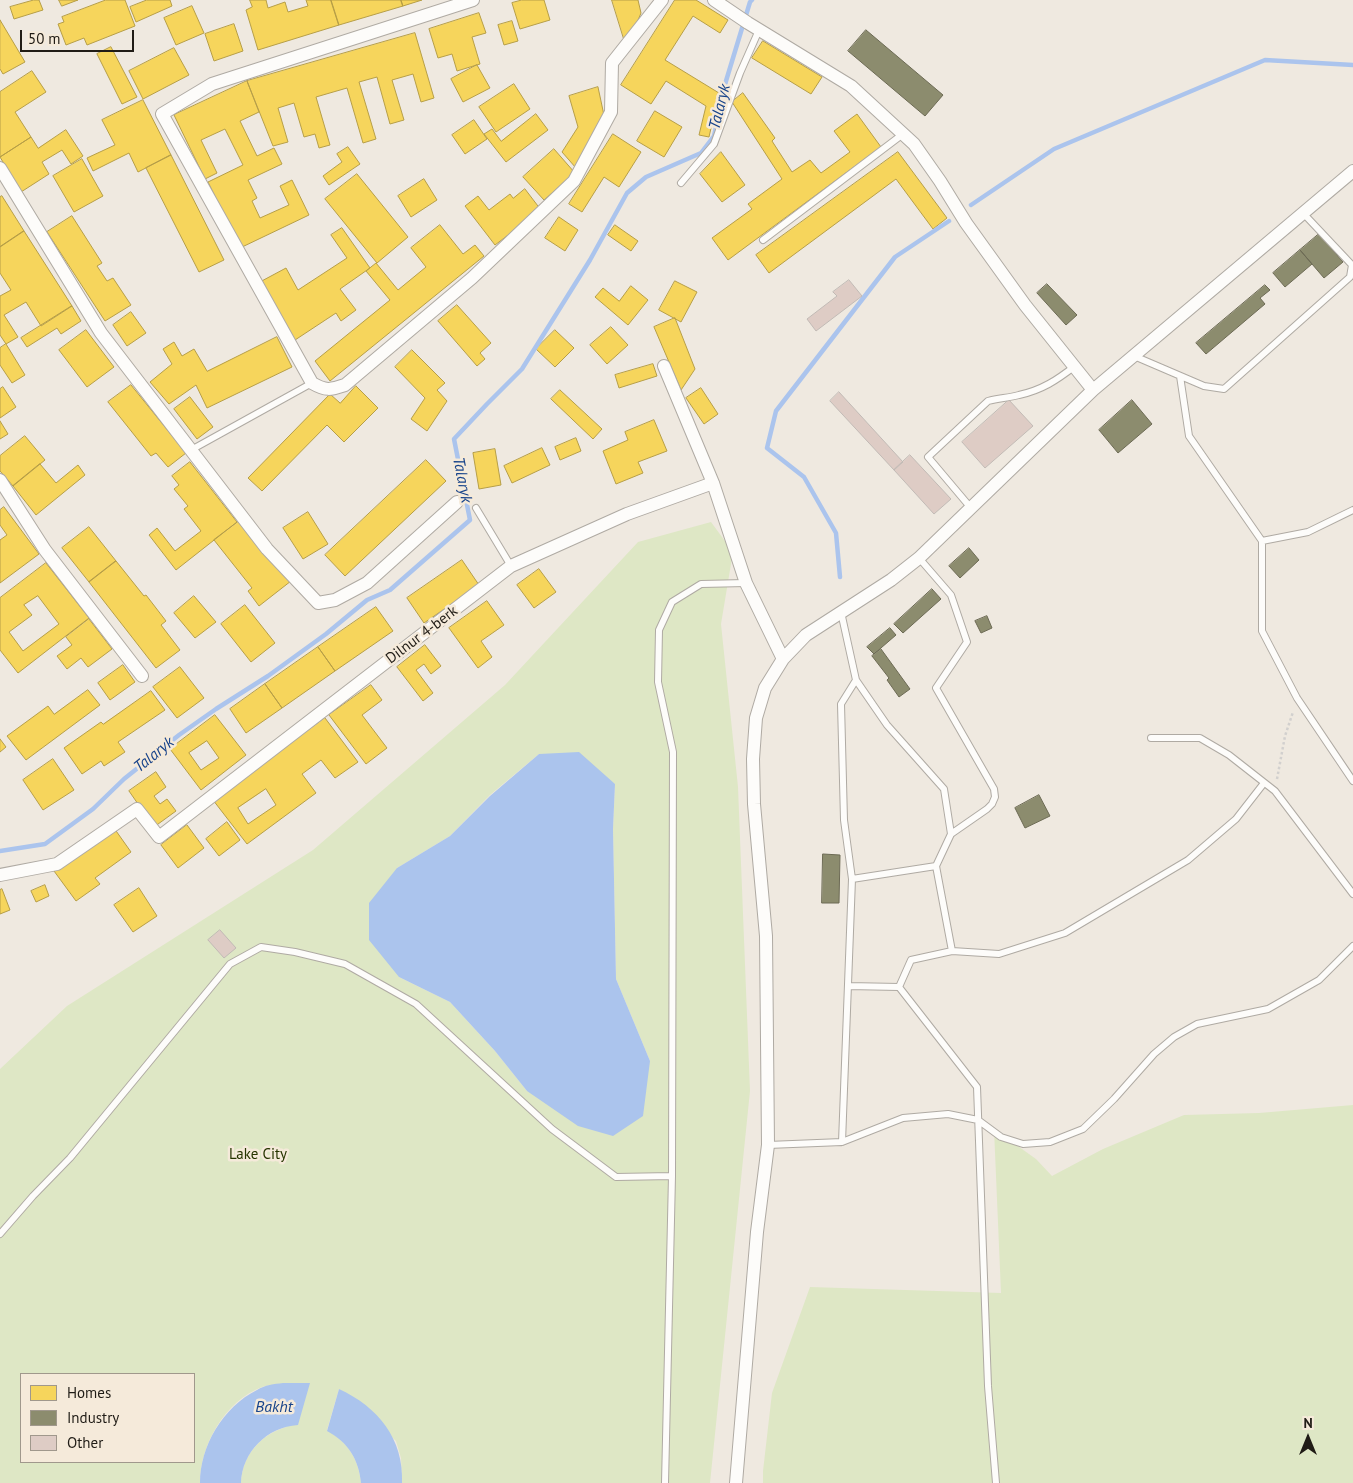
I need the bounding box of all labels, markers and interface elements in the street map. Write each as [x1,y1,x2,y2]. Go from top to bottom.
scale bar [22,20,136,52]
text: 50 m [28,29,61,48]
water label: Talaryk [705,82,735,132]
water label: Talaryk [448,456,476,504]
street label: Dilnur 4-berk [383,602,461,668]
water label: Talaryk [130,733,178,777]
park label: Lake City [229,1146,287,1164]
legend [20,1373,195,1463]
text: Homes [67,1383,111,1402]
water label: Bakht [255,1397,293,1417]
text: Industry [67,1408,119,1427]
north arrow [1283,1413,1333,1463]
text: N [1303,1414,1313,1432]
text: Other [67,1433,103,1452]

